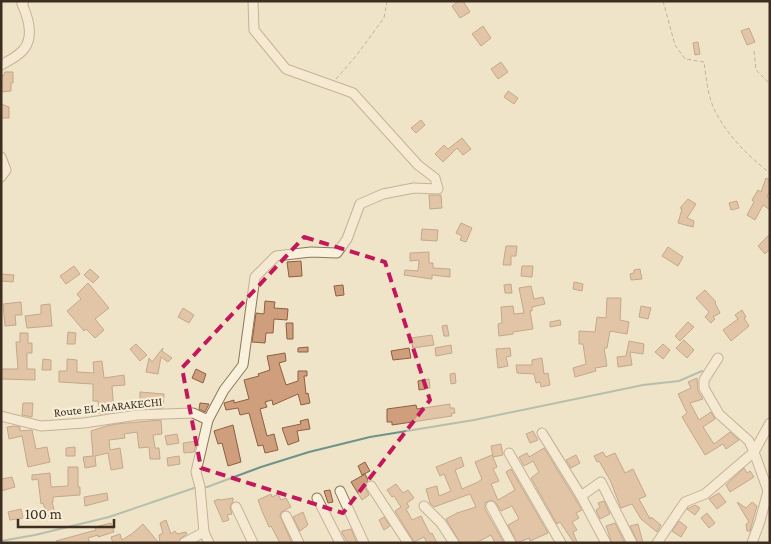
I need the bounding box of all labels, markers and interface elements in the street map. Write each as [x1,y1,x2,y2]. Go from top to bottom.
street label: Route EL-MARAKECHI [53,394,163,420]
scale bar [18,496,114,528]
text: 100 m [25,506,62,522]

